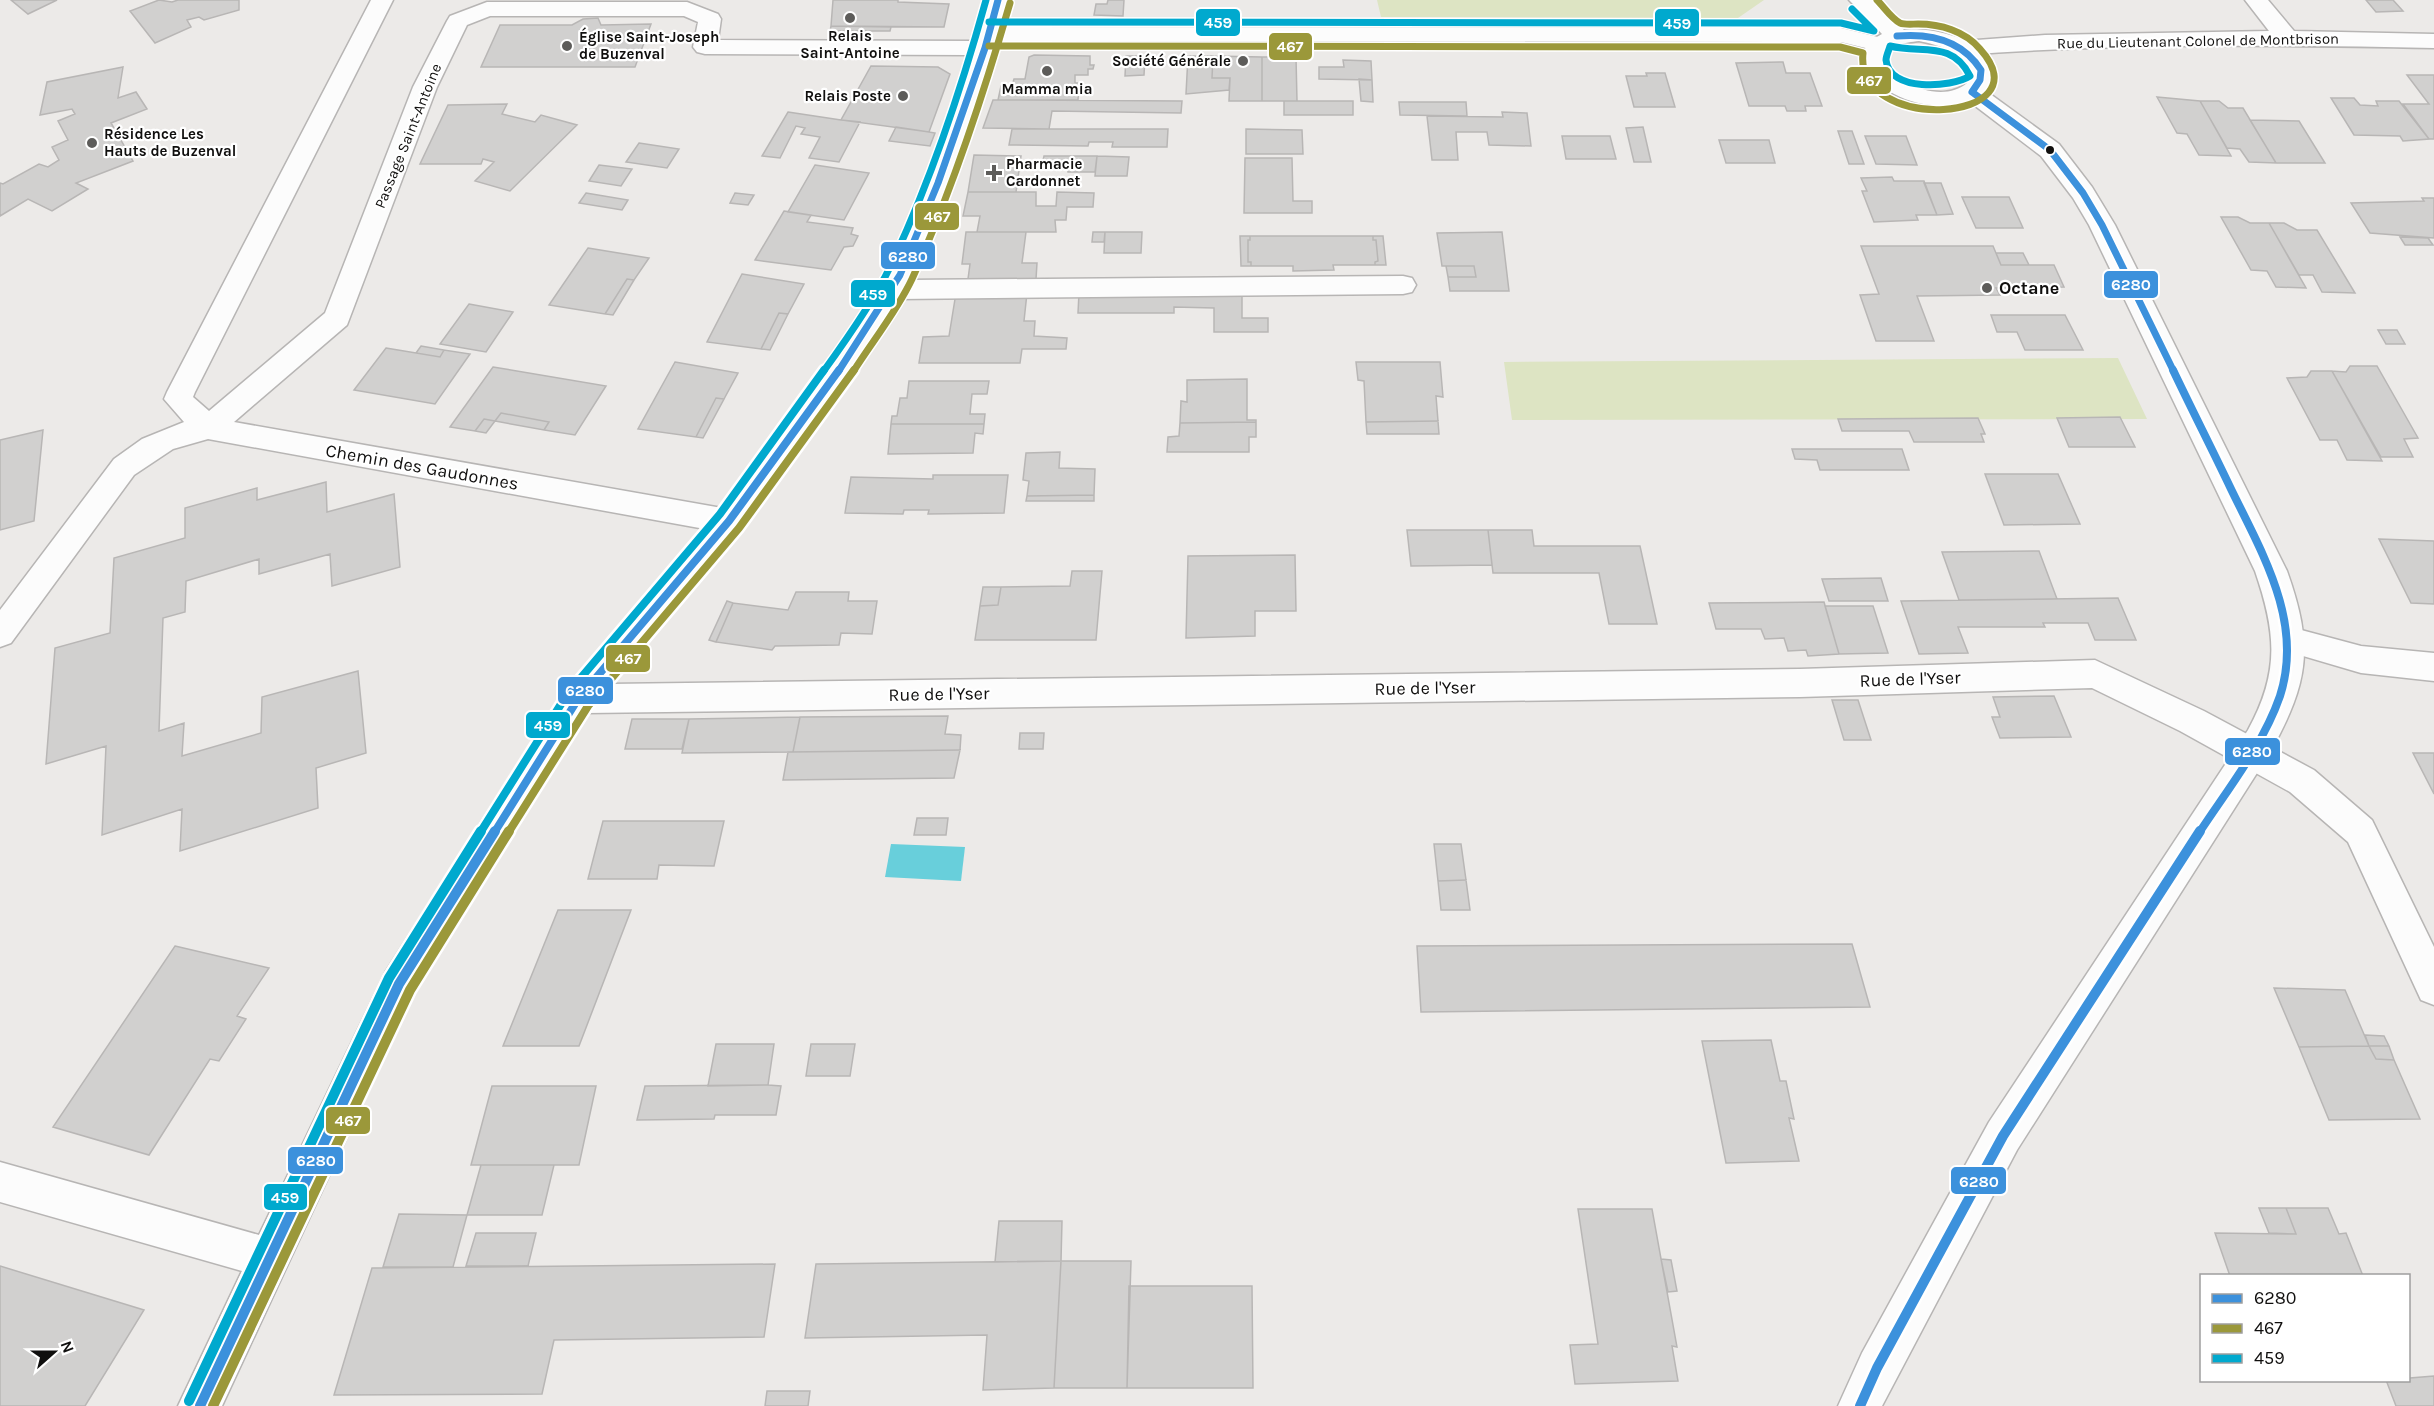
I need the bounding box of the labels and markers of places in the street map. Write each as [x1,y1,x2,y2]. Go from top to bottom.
marker: Relais Saint-Antoine [843,11,857,25]
place label: Église Saint-Joseph de Buzenval [579,27,719,63]
place label: Relais Saint-Antoine [800,27,900,62]
marker: Église Saint-Joseph de Buzenval [560,39,574,53]
place label: Société Générale [1112,52,1231,70]
marker: Société Générale [1236,54,1250,68]
marker: Mamma mia [1040,64,1054,78]
place label: Mamma mia [1002,80,1092,98]
place label: Relais Poste [804,87,891,105]
marker: Relais Poste [896,89,910,103]
place label: Résidence Les Hauts de Buzenval [104,125,236,160]
marker: Résidence Les Hauts de Buzenval [85,136,99,150]
unlabelled marker [2044,144,2056,156]
place label: Pharmacie Cardonnet [1006,155,1083,190]
marker: Pharmacie Cardonnet [987,166,1001,180]
place label: Octane [1999,277,2059,299]
marker: Octane [1980,281,1994,295]

